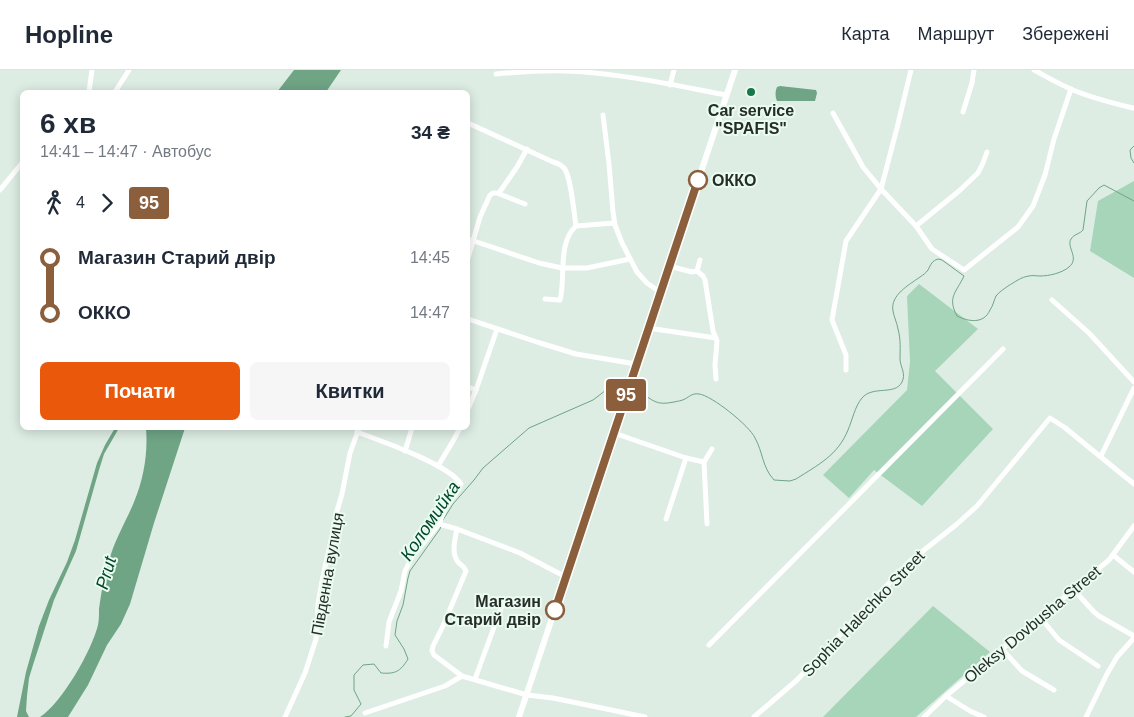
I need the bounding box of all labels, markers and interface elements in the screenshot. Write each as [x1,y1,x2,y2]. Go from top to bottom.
text: Hopline [25,21,113,48]
text: Карта [841,24,889,44]
text: Маршрут [917,24,994,44]
text: Збережені [1022,24,1109,44]
marker: Car service "SPAFIS" [745,86,757,98]
place label: Car service "SPAFIS" [708,102,794,137]
text: 6 хв [40,108,96,139]
text: 34 ₴ [411,122,450,143]
text: 14:41 – 14:47 · Автобус [40,143,212,160]
marker: ОККО [688,170,708,190]
place label: ОККО [712,172,756,189]
icon: walk [40,189,68,217]
icon: forward [93,189,121,217]
text: 95 [139,193,159,213]
text: 4 [76,194,85,211]
text: Магазин Старий двір [78,247,276,268]
text: 14:45 [410,249,450,266]
text: ОККО [78,302,131,323]
text: 14:47 [410,304,450,321]
button: Почати [40,362,240,420]
button: Квитки [250,362,450,420]
line badge: 95 [604,379,648,411]
text: 95 [616,385,636,405]
water label: Коломийка [396,478,464,564]
street label: Південна вулиця [308,511,347,637]
street label: Sophia Halechko Street [799,547,928,680]
water label: Prut [92,553,120,592]
street label: Oleksy Dovbusha Street [961,562,1104,686]
place label: Магазин Старий двір [445,593,541,628]
marker: Магазин Старий двір [545,600,565,620]

